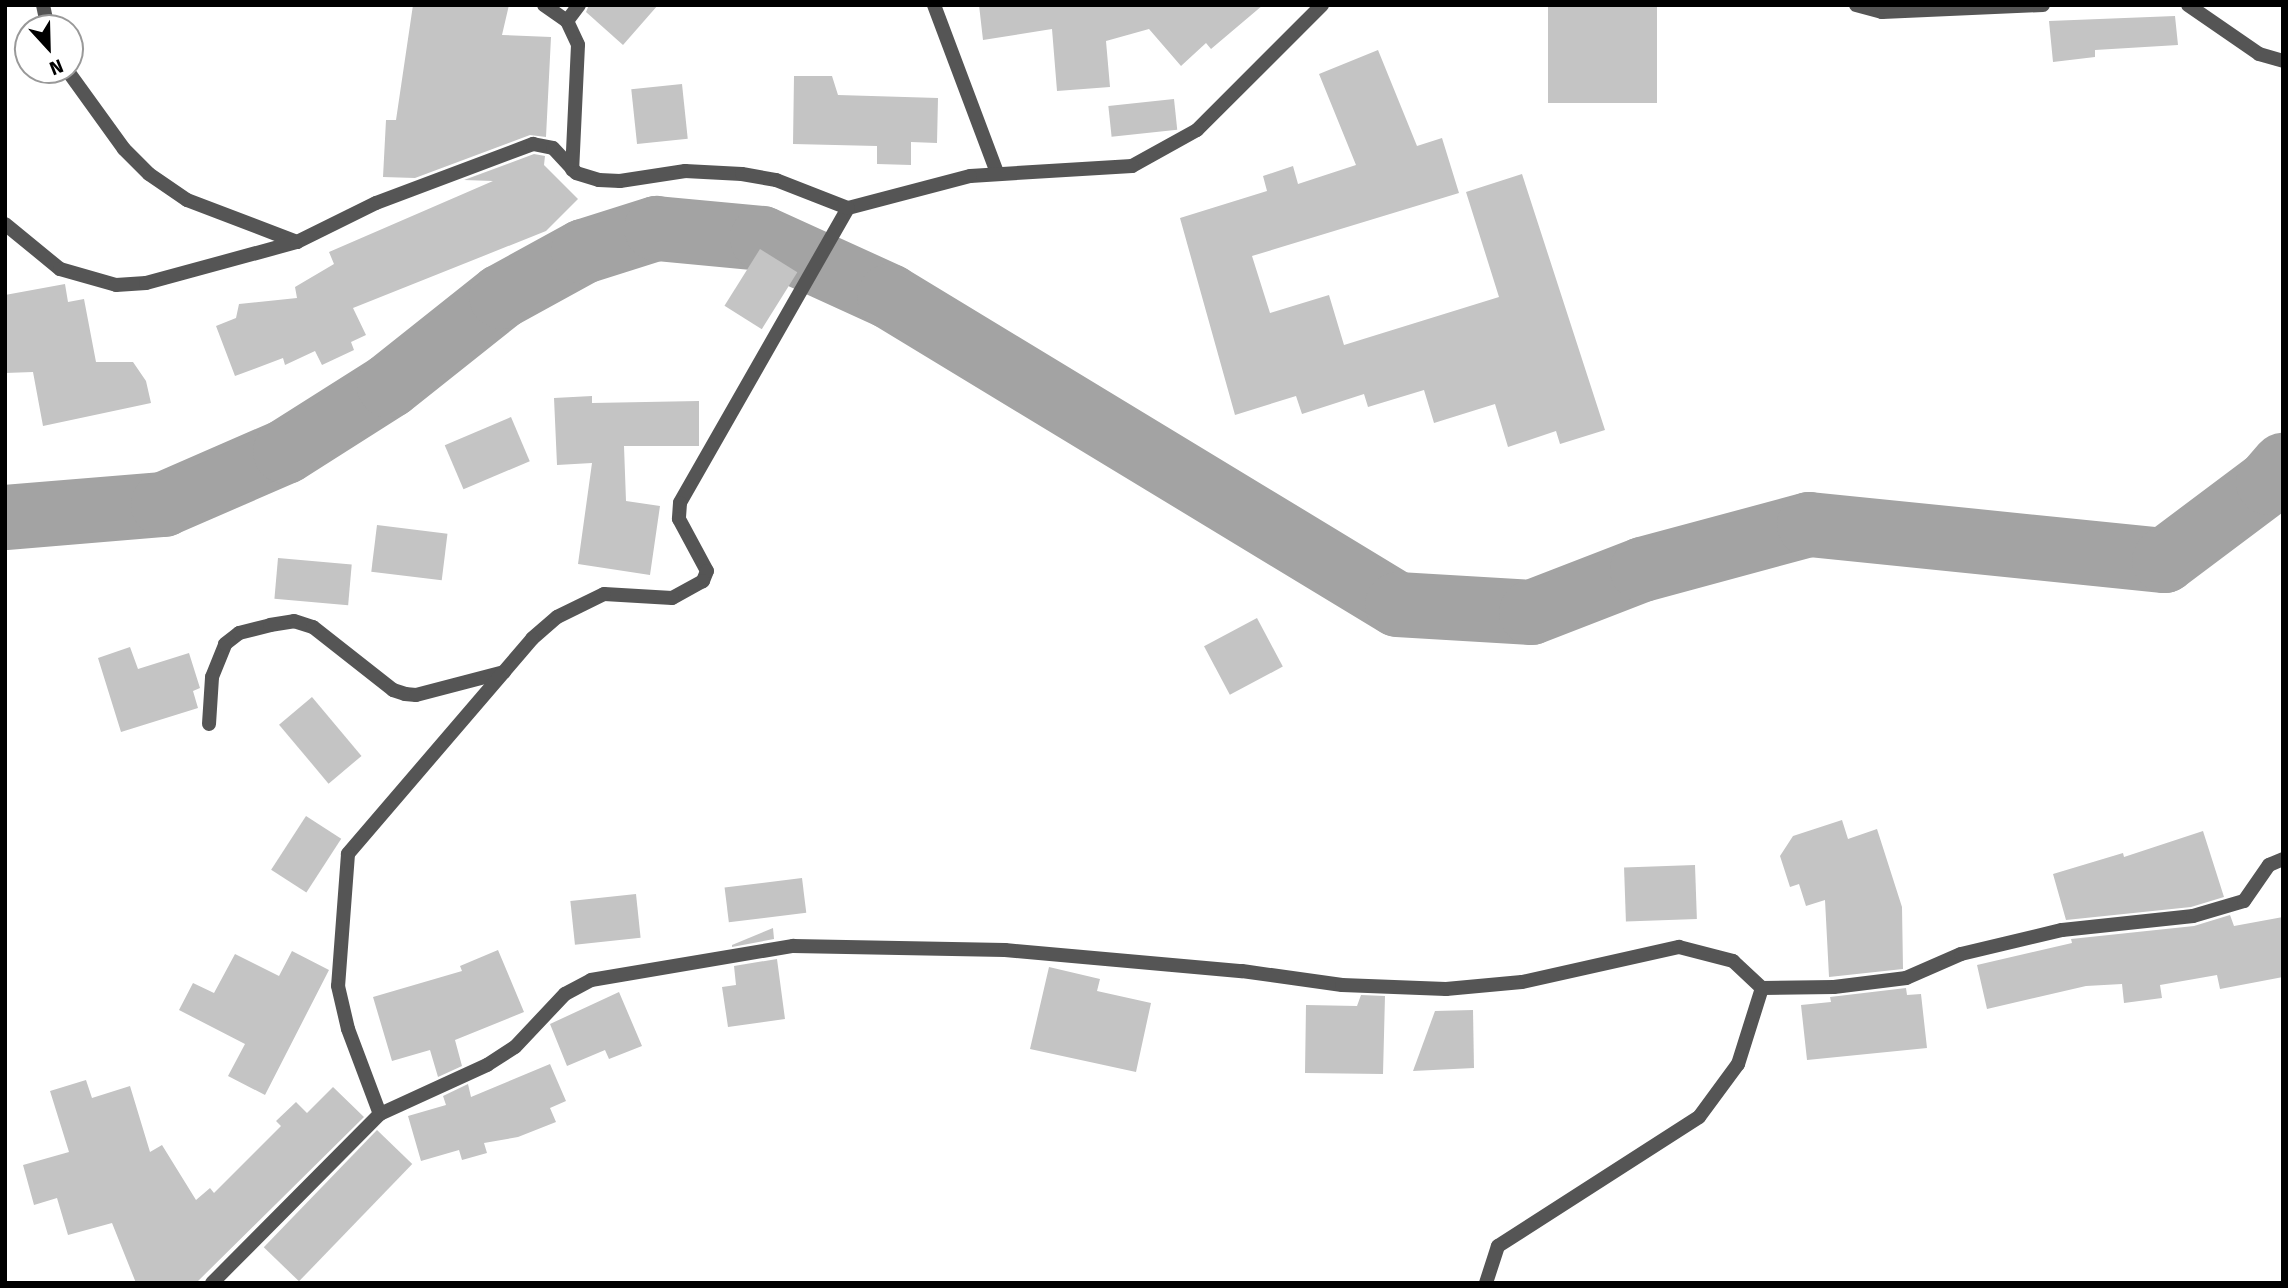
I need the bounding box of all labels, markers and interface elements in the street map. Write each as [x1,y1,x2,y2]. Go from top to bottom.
north arrow [14,14,84,84]
text: N [46,54,66,80]

